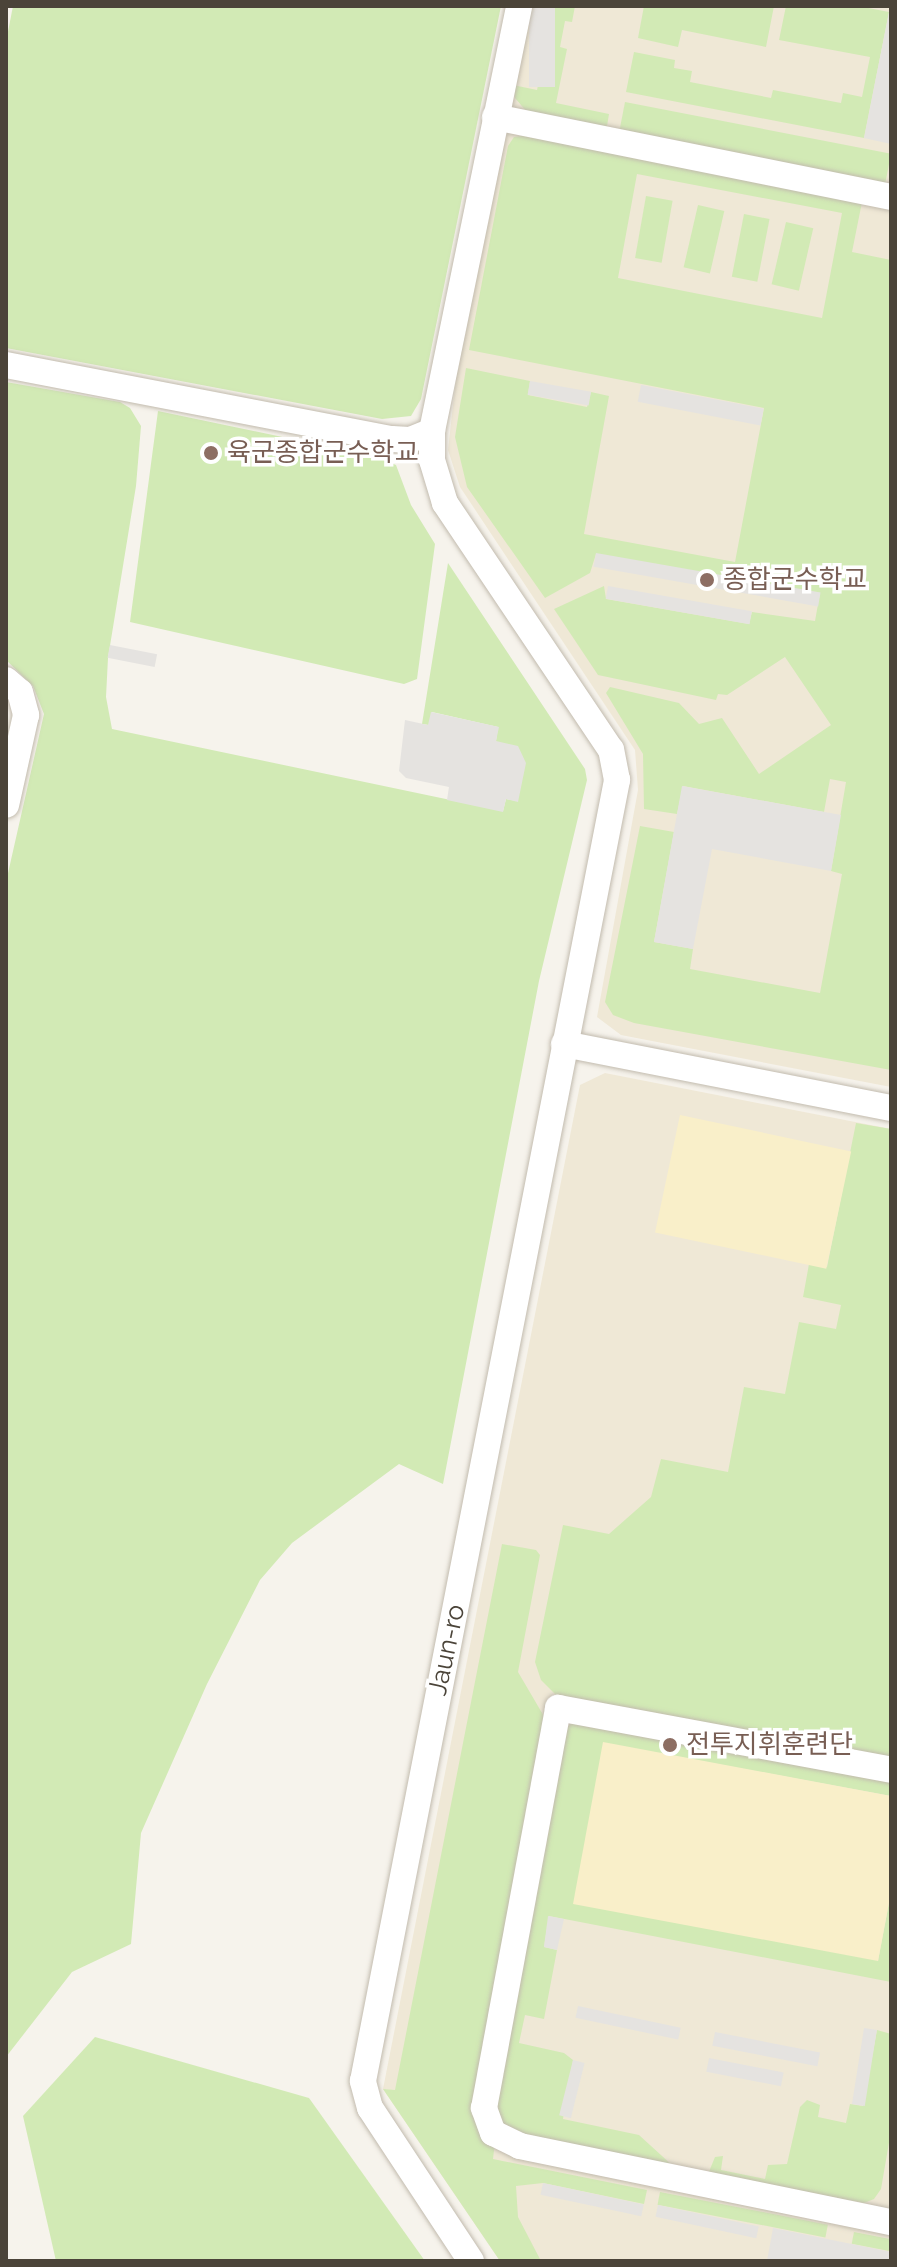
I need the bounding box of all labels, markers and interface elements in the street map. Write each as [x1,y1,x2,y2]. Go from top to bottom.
place label: 육군종합군수학교 [227,437,418,469]
marker: 육군종합군수학교 [202,444,220,462]
place label: 종합군수학교 [723,564,867,596]
marker: 종합군수학교 [698,571,716,589]
street label: Jaun-ro [422,1602,472,1698]
place label: 전투지휘훈련단 [686,1729,853,1761]
marker: 전투지휘훈련단 [661,1736,679,1754]

